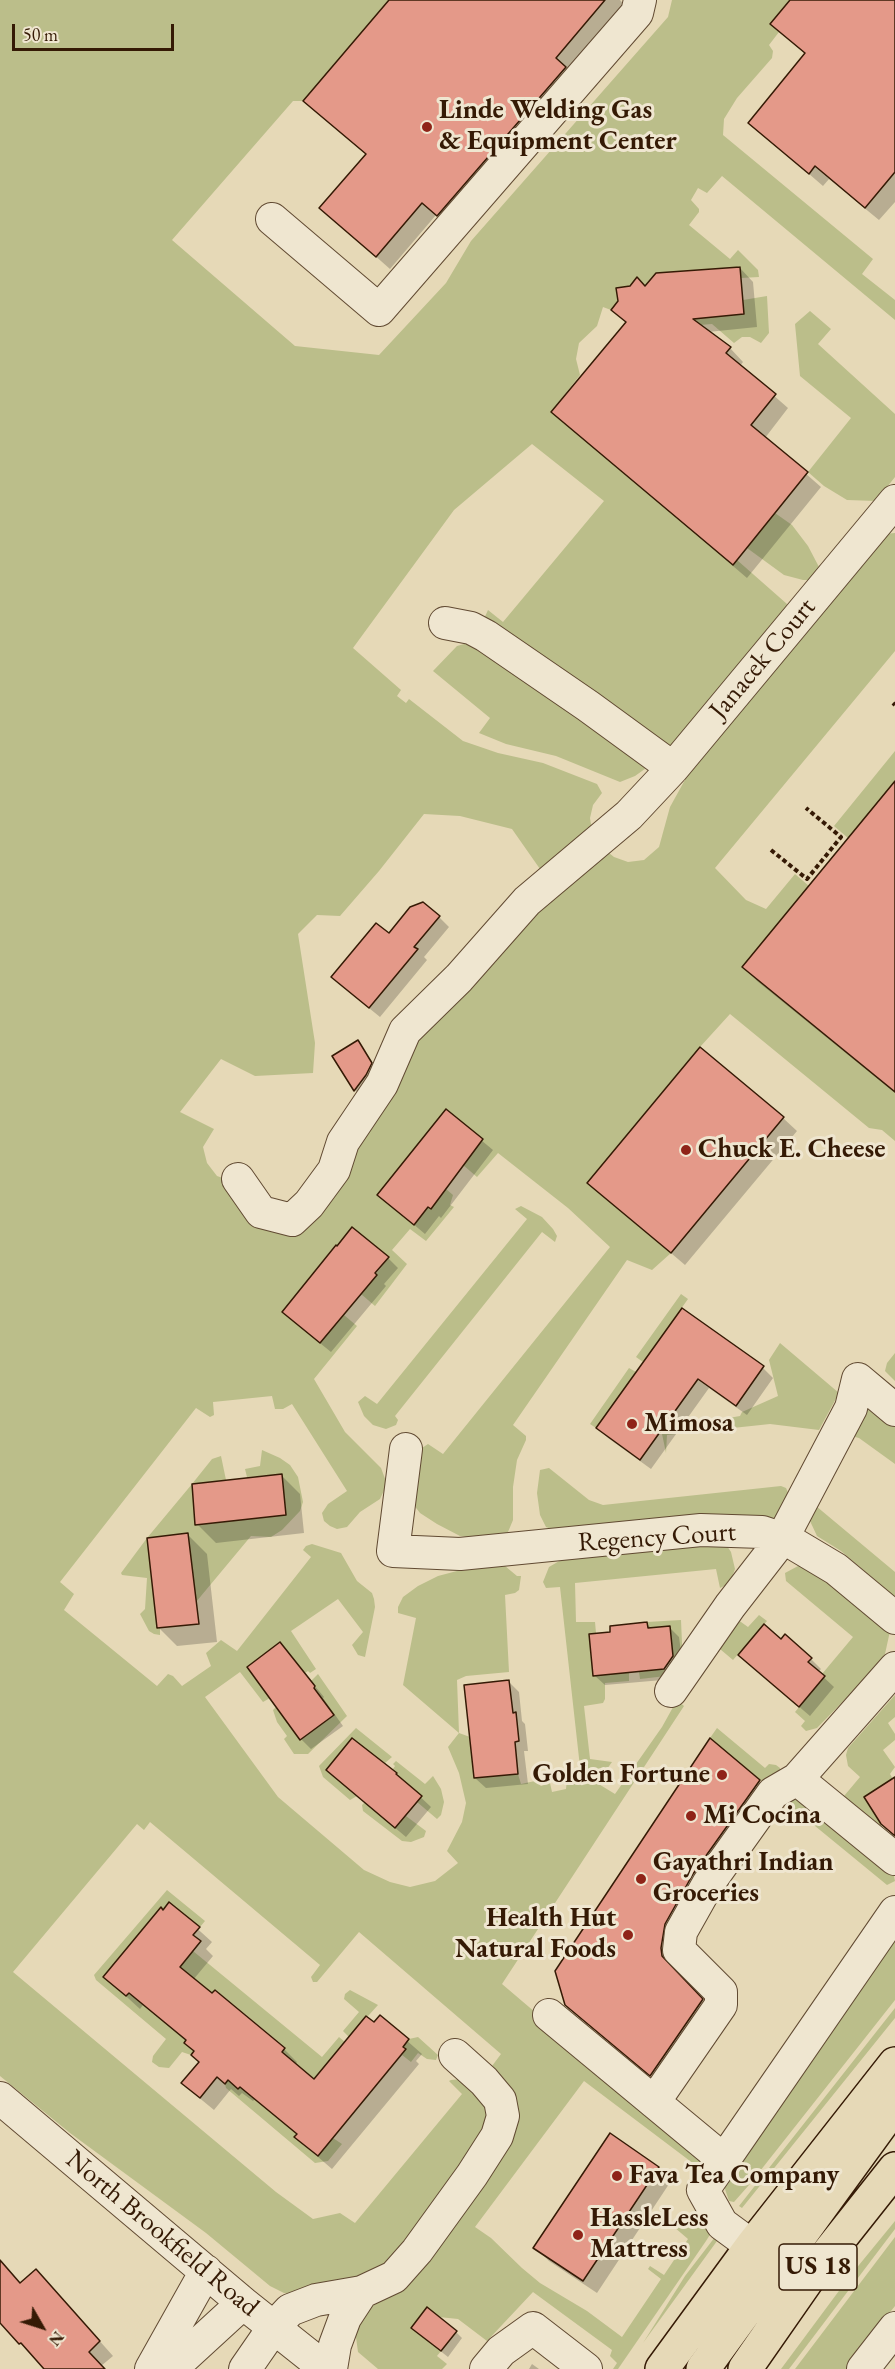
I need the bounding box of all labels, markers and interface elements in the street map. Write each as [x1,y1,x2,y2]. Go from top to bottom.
scale bar [15,12,177,50]
text: 50 m [23,23,58,46]
place label: Linde Welding Gas & Equipment Center [439,95,677,158]
marker: Linde Welding Gas & Equipment Center [420,120,434,134]
street label: Janacek Court [703,592,823,726]
place label: Chuck E. Cheese [698,1134,885,1166]
marker: Chuck E. Cheese [679,1143,693,1157]
place label: Mimosa [644,1408,734,1440]
marker: Mimosa [625,1417,639,1431]
street label: Regency Court [577,1516,737,1560]
place label: Golden Fortune [532,1759,710,1791]
marker: Golden Fortune [715,1768,729,1782]
place label: Mi Cocina [703,1800,821,1832]
marker: Mi Cocina [684,1809,698,1823]
place label: Gayathri Indian Groceries [653,1847,834,1910]
marker: Gayathri Indian Groceries [634,1872,648,1886]
place label: Health Hut Natural Foods [455,1903,616,1966]
marker: Health Hut Natural Foods [621,1928,635,1942]
street label: North Brookfield Road [59,2144,265,2324]
place label: Fava Tea Company [629,2160,839,2192]
marker: Fava Tea Company [610,2169,624,2183]
place label: HassleLess Mattress [590,2203,708,2266]
marker: HassleLess Mattress [571,2228,585,2242]
road number: US 18 [779,2244,857,2290]
north arrow [12,2297,72,2357]
text: N [44,2327,69,2350]

